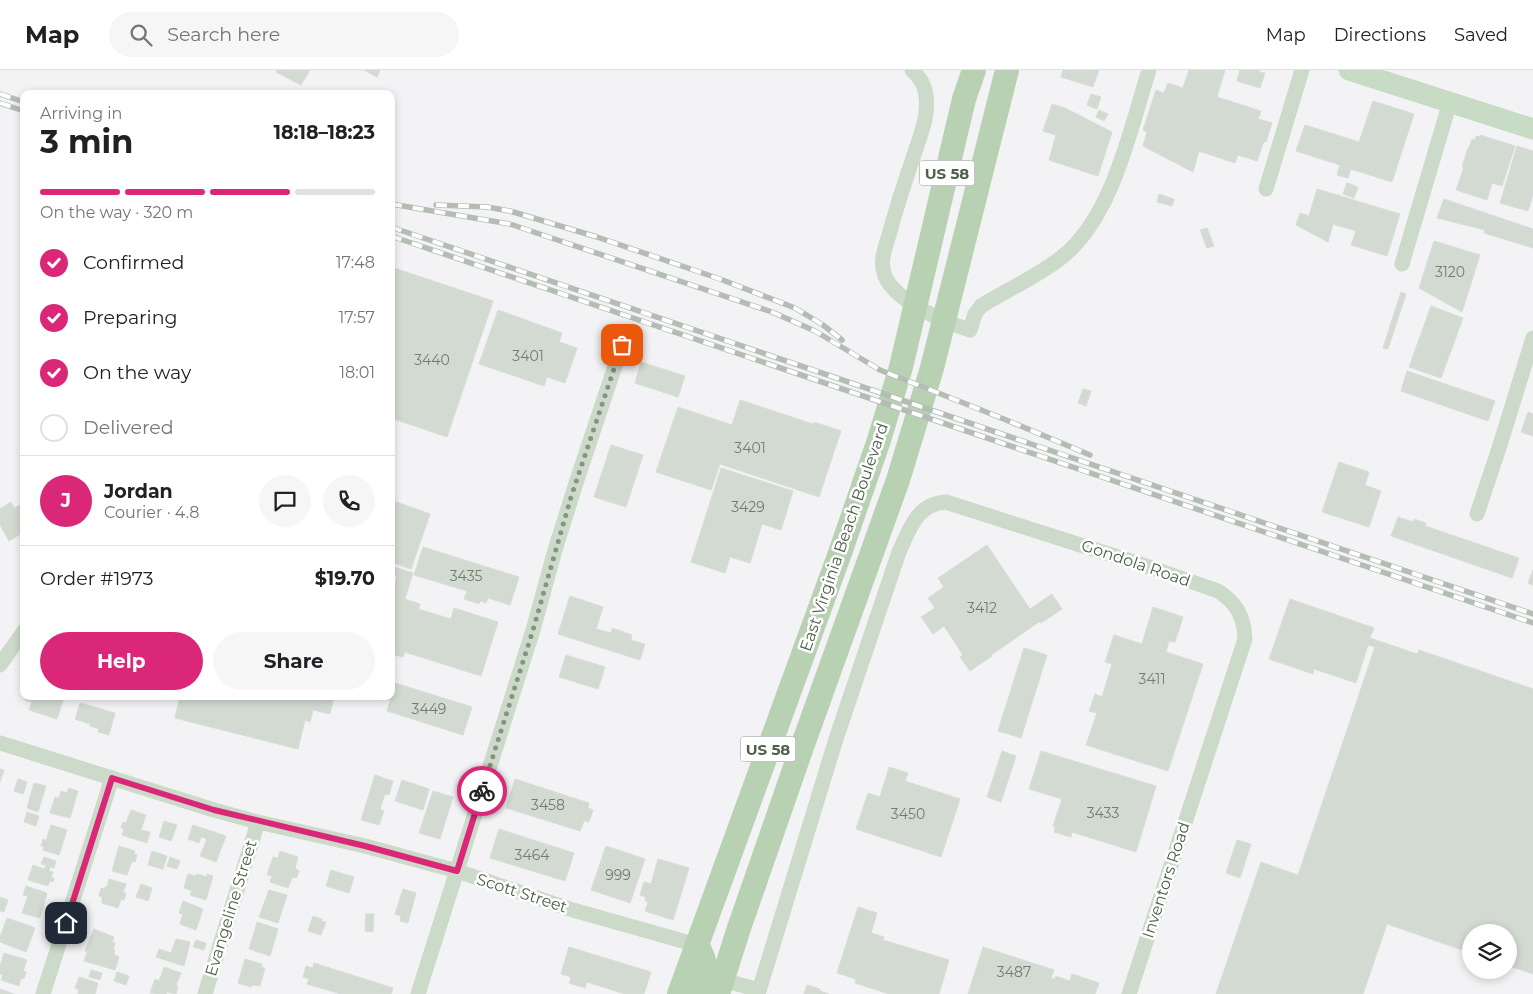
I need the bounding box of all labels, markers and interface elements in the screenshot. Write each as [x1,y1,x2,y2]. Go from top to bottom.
search box [109,12,459,57]
text: Map [25,20,79,49]
icon: search [127,21,155,49]
text: Search here [167,23,280,46]
text: Map [1266,24,1306,46]
text: Directions [1334,24,1426,46]
text: Saved [1454,24,1508,46]
text: Arriving in [40,104,122,123]
text: 18:18–18:23 [274,121,375,144]
text: 3 min [40,122,133,161]
road number: US 58 [920,160,974,186]
text: On the way · 320 m [40,203,193,222]
icon: check [40,249,68,277]
text: Confirmed [83,251,184,274]
text: 17:48 [336,253,375,272]
house number: 3120 [1435,263,1465,281]
icon: check [40,304,68,332]
text: Preparing [83,306,178,329]
text: 17:57 [338,308,375,327]
pin [601,324,643,366]
icon: bag [608,331,636,359]
house number: 3401 [512,347,544,365]
house number: 3440 [414,351,450,369]
icon: check [40,359,68,387]
text: On the way [83,361,191,384]
text: 18:01 [339,363,375,382]
text: Delivered [83,416,174,439]
street label: East Virginia Beach Boulevard [796,420,892,654]
house number: 3401 [734,439,766,457]
button: chat [259,475,311,527]
button: phone [323,475,375,527]
text: Jordan [104,480,173,503]
text: J [61,489,71,512]
house number: 3429 [731,498,765,516]
text: Courier · 4.8 [104,503,200,522]
street label: Gondola Road [1079,535,1193,591]
text: Order #1973 [40,567,154,590]
text: $19.70 [315,567,375,590]
house number: 3435 [450,567,482,585]
house number: 3412 [967,599,997,617]
button: Help [40,632,203,690]
button: Share [213,632,375,690]
house number: 3411 [1139,670,1165,688]
house number: 3449 [412,700,446,718]
road number: US 58 [740,736,796,762]
courier [457,766,507,816]
icon: bike [468,777,496,805]
house number: 3458 [531,796,565,814]
house number: 3433 [1087,804,1119,822]
house number: 3450 [891,805,925,823]
street label: Inventors Road [1138,820,1194,940]
street label: Evangeline Street [201,837,261,978]
house number: 3464 [515,846,550,864]
house number: 999 [605,866,631,884]
street label: Scott Street [474,869,570,917]
pin [45,902,87,944]
icon: home [52,909,80,937]
map controls [1462,924,1517,979]
button: layers [1462,924,1517,979]
house number: 3487 [997,963,1031,981]

